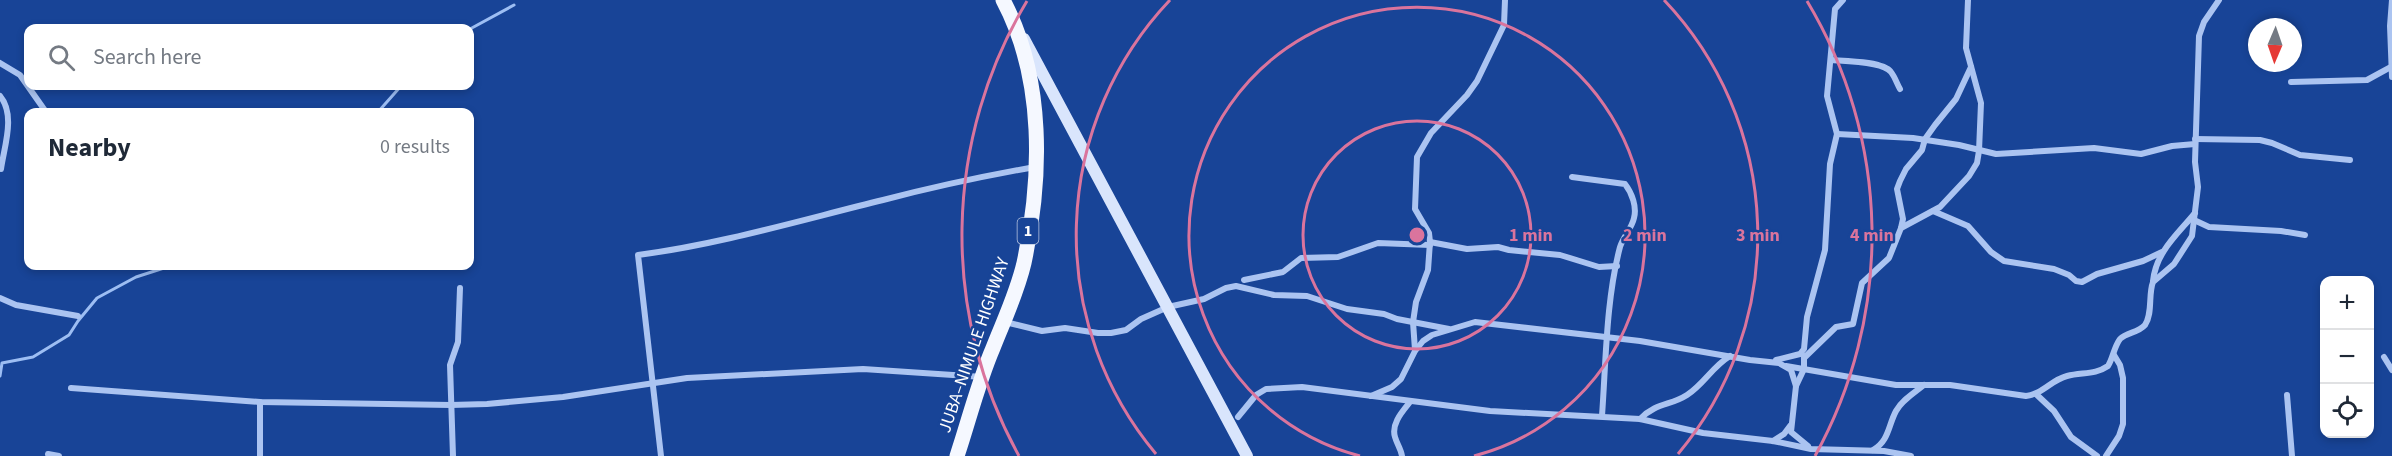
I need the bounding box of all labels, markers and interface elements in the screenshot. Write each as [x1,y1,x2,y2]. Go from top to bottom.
north arrow [2248,18,2302,72]
search box [24,24,474,90]
icon: search [45,41,78,74]
text: Search here [93,41,201,73]
text: Nearby [48,129,131,166]
text: 0 results [380,133,450,161]
road number: 1 [1018,218,1038,244]
text: 1 min [1509,223,1553,248]
text: 2 min [1623,223,1667,248]
text: 3 min [1736,223,1780,248]
text: 4 min [1850,223,1894,248]
centre of rings [1407,225,1427,245]
street label: JUBA–NIMULE HIGHWAY [932,254,1016,436]
map controls [2320,276,2374,438]
button: + [2320,276,2374,330]
button: − [2320,330,2374,384]
button: locate [2320,384,2374,438]

